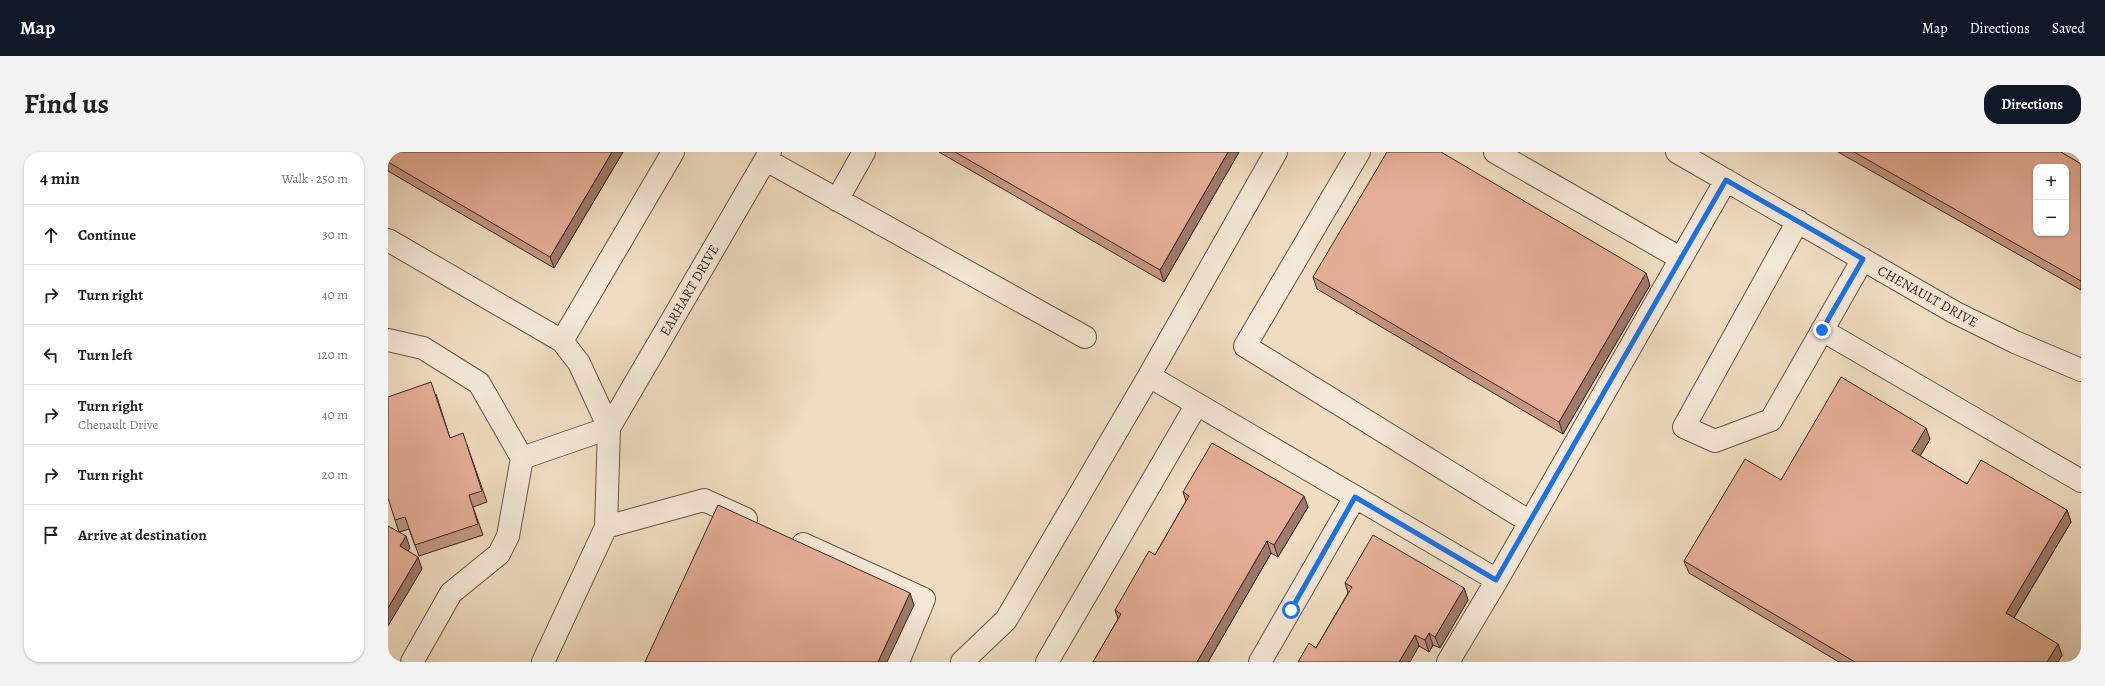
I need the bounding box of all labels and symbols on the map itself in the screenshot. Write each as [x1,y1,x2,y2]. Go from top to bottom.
street label: EARHART DRIVE [655,241,723,340]
street label: CHENAULT DRIVE [1874,261,1981,332]
route end [1813,321,1831,339]
route start [1282,601,1300,619]

